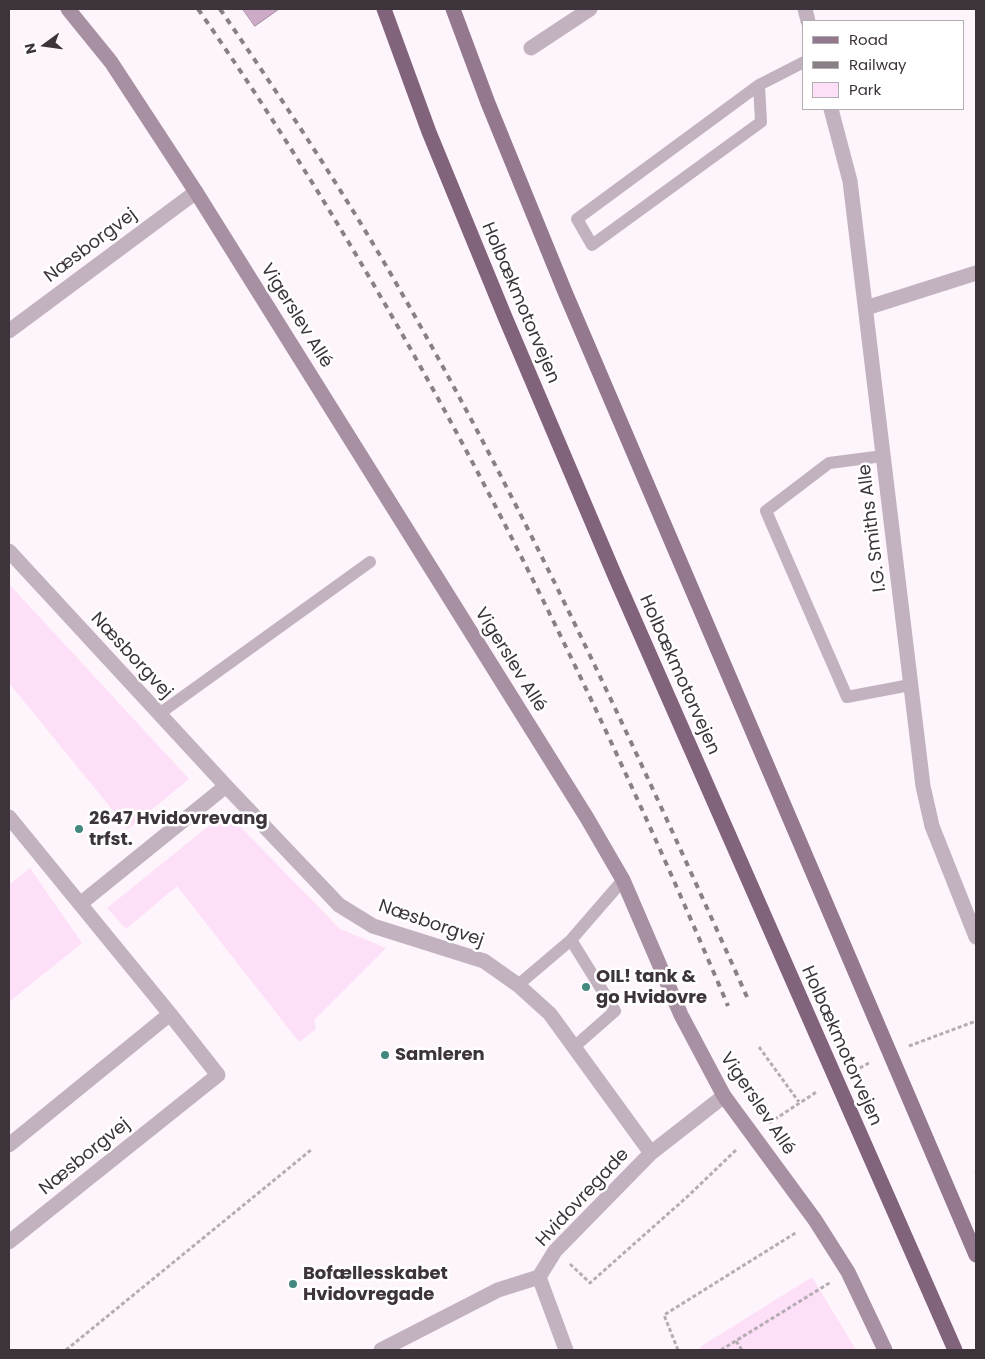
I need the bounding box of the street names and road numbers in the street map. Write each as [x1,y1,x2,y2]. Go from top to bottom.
street label: Næsborgvej [41,204,141,288]
street label: Holbækmotorvejen [476,219,564,387]
street label: Vigerslev Allé [255,260,337,372]
street label: I.G. Smiths Alle [854,463,892,593]
street label: Holbækmotorvejen [634,592,724,758]
street label: Vigerslev Allé [469,604,551,716]
street label: Næsborgvej [86,608,176,704]
street label: Næsborgvej [375,896,487,952]
street label: Holbækmotorvejen [796,963,886,1129]
street label: Vigerslev Allé [715,1049,799,1159]
street label: Næsborgvej [35,1114,135,1200]
street label: Hvidovregade [532,1144,634,1252]

